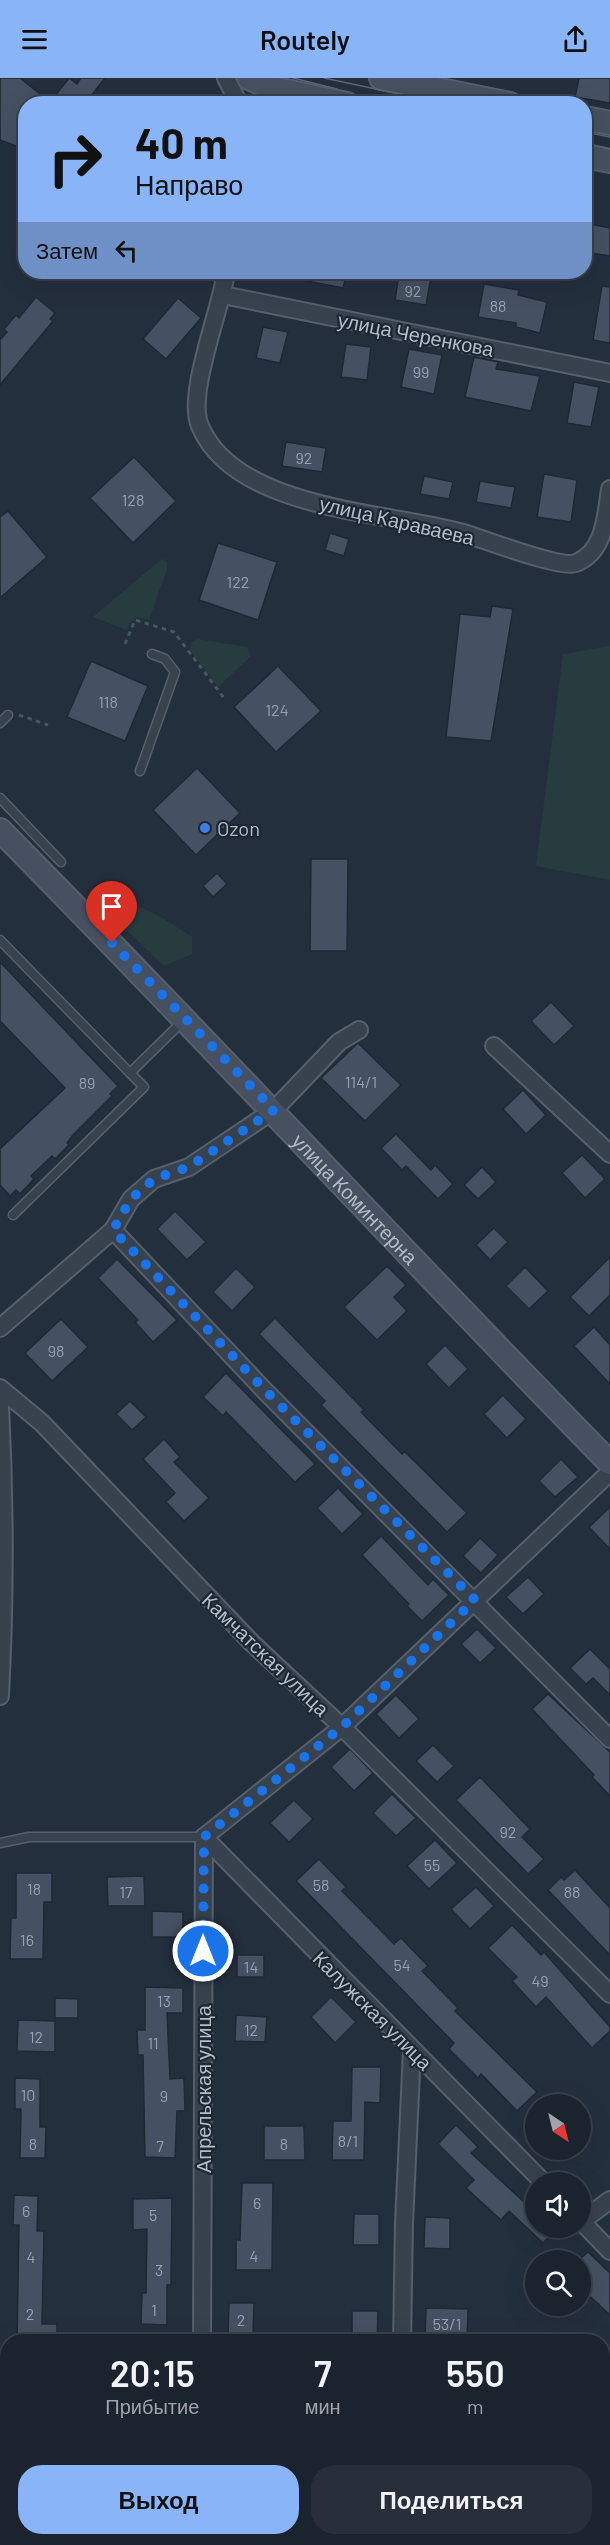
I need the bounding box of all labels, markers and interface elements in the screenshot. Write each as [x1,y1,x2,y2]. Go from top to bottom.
icon: menu [18,23,51,56]
text: Routely [260,23,350,55]
icon: share [559,23,592,56]
text: 40 m [135,117,228,167]
icon: right [36,120,114,198]
text: Направо [135,168,243,200]
icon: left [110,234,143,267]
text: Затем [36,237,98,263]
house number: 92 [405,281,421,300]
house number: 88 [490,296,506,315]
street label: улица Черенкова [336,307,497,361]
house number: 99 [413,362,429,381]
house number: 92 [296,448,312,467]
house number: 128 [122,490,144,509]
street label: улица Караваева [317,491,478,550]
house number: 122 [227,572,249,591]
house number: 118 [98,692,118,711]
house number: 124 [266,700,289,719]
place label: Ozon [217,816,260,840]
marker: Ozon [198,821,212,835]
pin [86,881,137,943]
icon: arrive [95,890,128,923]
house number: 114/1 [345,1072,377,1091]
house number: 89 [79,1073,95,1092]
street label: улица Коминтерна [288,1128,424,1269]
house number: 98 [48,1341,64,1360]
street label: Камчатская улица [198,1587,335,1721]
house number: 92 [500,1822,516,1841]
house number: 55 [424,1855,440,1874]
house number: 58 [313,1875,329,1894]
house number: 18 [27,1879,41,1898]
house number: 17 [119,1882,133,1901]
house number: 88 [564,1882,580,1901]
position arrow [171,1919,235,1983]
house number: 16 [20,1930,34,1949]
street label: Калужская улица [309,1946,438,2075]
house number: 54 [393,1955,411,1974]
house number: 14 [244,1957,258,1976]
house number: 49 [531,1971,549,1990]
house number: 13 [157,1991,171,2010]
street label: Апрельская улица [191,2004,215,2173]
house number: 12 [244,2020,258,2039]
house number: 12 [29,2027,43,2046]
house number: 11 [147,2033,159,2052]
house number: 10 [21,2085,35,2104]
house number: 9 [160,2086,168,2105]
north arrow [525,2094,591,2160]
map controls [525,2094,591,2316]
house number: 8/1 [338,2131,358,2150]
house number: 8 [29,2134,37,2153]
house number: 8 [280,2134,288,2153]
house number: 7 [156,2136,164,2155]
button: sound [525,2172,591,2238]
house number: 6 [253,2193,261,2212]
house number: 6 [22,2201,30,2220]
house number: 5 [149,2205,157,2224]
house number: 4 [250,2246,258,2265]
house number: 4 [27,2247,35,2266]
button: search [525,2250,591,2316]
house number: 3 [155,2260,163,2279]
house number: 1 [151,2300,157,2319]
house number: 2 [26,2304,34,2323]
house number: 2 [237,2310,245,2329]
house number: 53/1 [433,2314,461,2333]
text: 20:15 [110,2351,195,2394]
text: 7 [314,2351,331,2394]
text: 550 [446,2351,505,2394]
text: Прибытие [105,2394,199,2418]
text: мин [305,2394,341,2418]
text: m [467,2394,484,2418]
button: Выход [18,2465,299,2534]
button: Поделиться [311,2465,592,2534]

